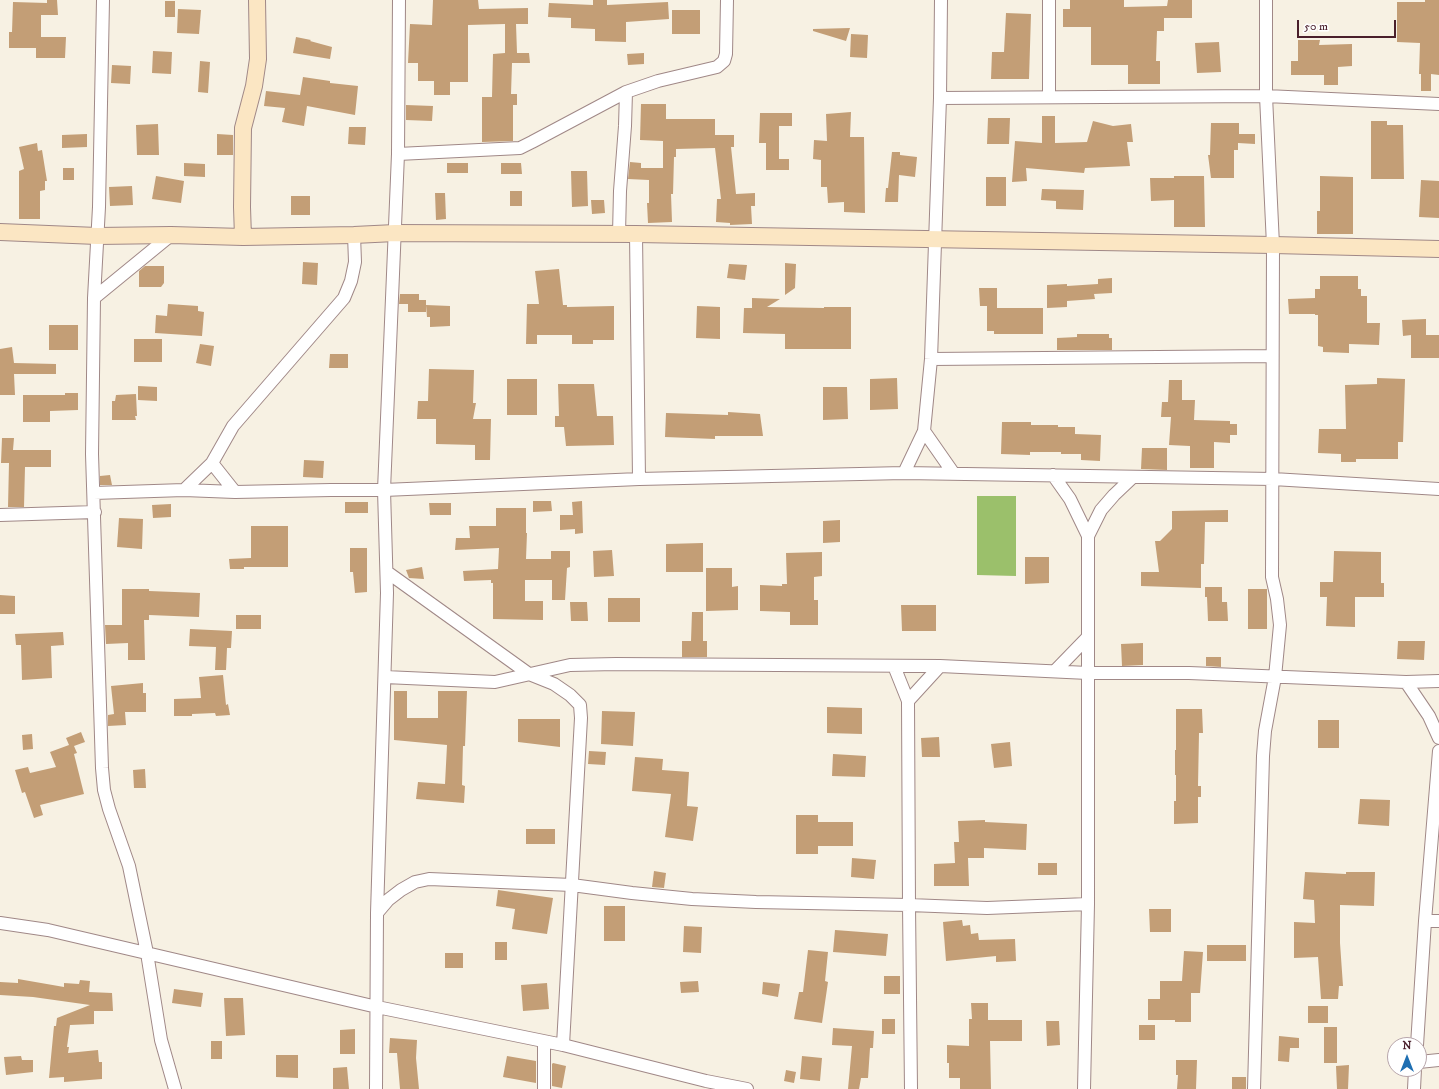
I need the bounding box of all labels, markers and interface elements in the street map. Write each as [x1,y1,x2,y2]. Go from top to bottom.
scale bar [1299,12,1398,38]
text: 50 m [1304,19,1328,34]
north arrow [1387,1037,1427,1077]
text: N [1402,1039,1412,1053]

